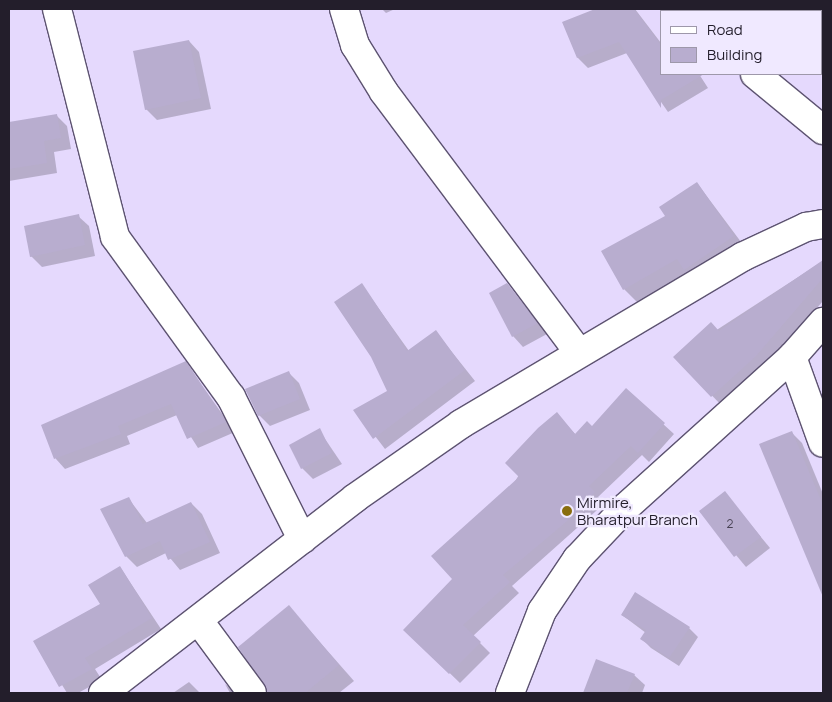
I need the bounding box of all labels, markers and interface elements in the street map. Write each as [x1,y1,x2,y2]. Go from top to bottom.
legend [660,10,822,75]
text: Road [707,19,743,40]
text: Building [707,44,762,65]
place label: Mirmire, Bharatpur Branch [577,493,698,528]
marker: Mirmire, Bharatpur Branch [561,505,573,517]
house number: 2 [727,517,733,531]

